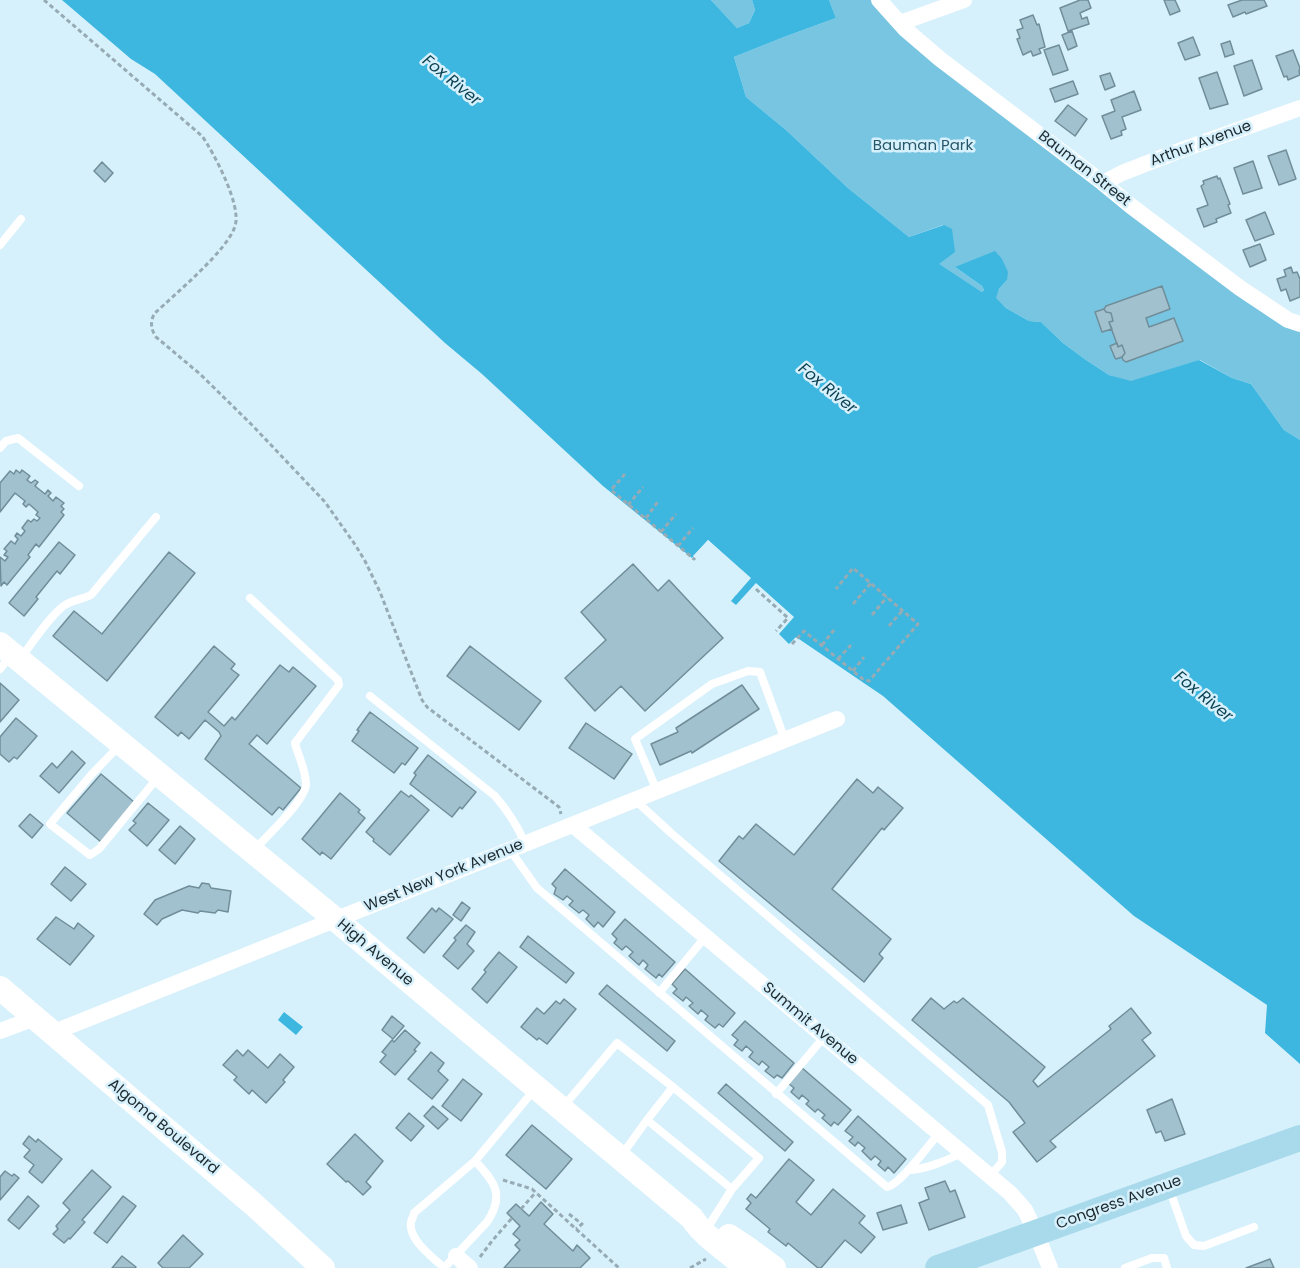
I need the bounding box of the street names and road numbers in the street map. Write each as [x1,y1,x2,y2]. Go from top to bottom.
street label: Arthur Avenue [1148,117,1254,171]
street label: Bauman Street [1034,127,1134,211]
street label: West New York Avenue [362,836,526,916]
street label: High Avenue [333,916,417,990]
street label: Summit Avenue [759,979,861,1069]
street label: Algoma Boulevard [104,1075,222,1179]
street label: Congress Avenue [1054,1172,1184,1234]

